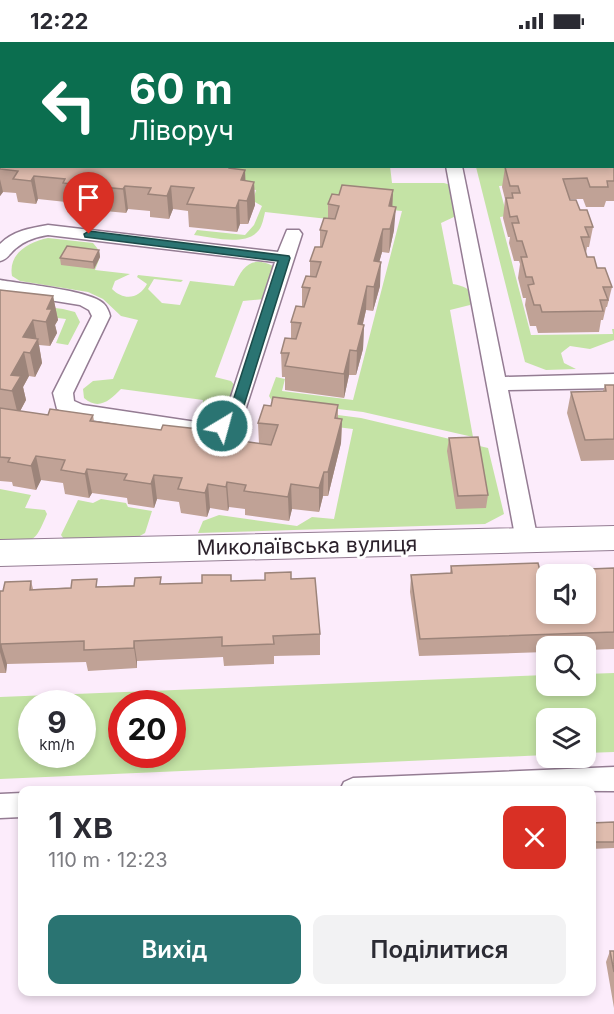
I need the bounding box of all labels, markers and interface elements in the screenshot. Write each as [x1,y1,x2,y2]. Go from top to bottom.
text: 12:22 [30,8,88,34]
text: 60 m [129,63,233,114]
icon: left [30,66,108,144]
text: Ліворуч [129,114,234,147]
pin [63,172,114,234]
icon: arrive [72,181,105,214]
position arrow [190,394,254,458]
street label: Миколаївська вулиця [196,531,418,560]
map controls [536,564,596,768]
button: sound [536,564,596,624]
button: search [536,636,596,696]
speed limit sign: 20 [108,690,186,768]
text: 9 [47,704,67,740]
button: layers [536,708,596,768]
text: km/h [39,735,75,754]
text: 1 хв [48,803,113,847]
button: close [503,806,566,869]
text: 110 m · 12:23 [48,848,168,872]
button: Вихід [48,915,301,984]
button: Поділитися [313,915,566,984]

